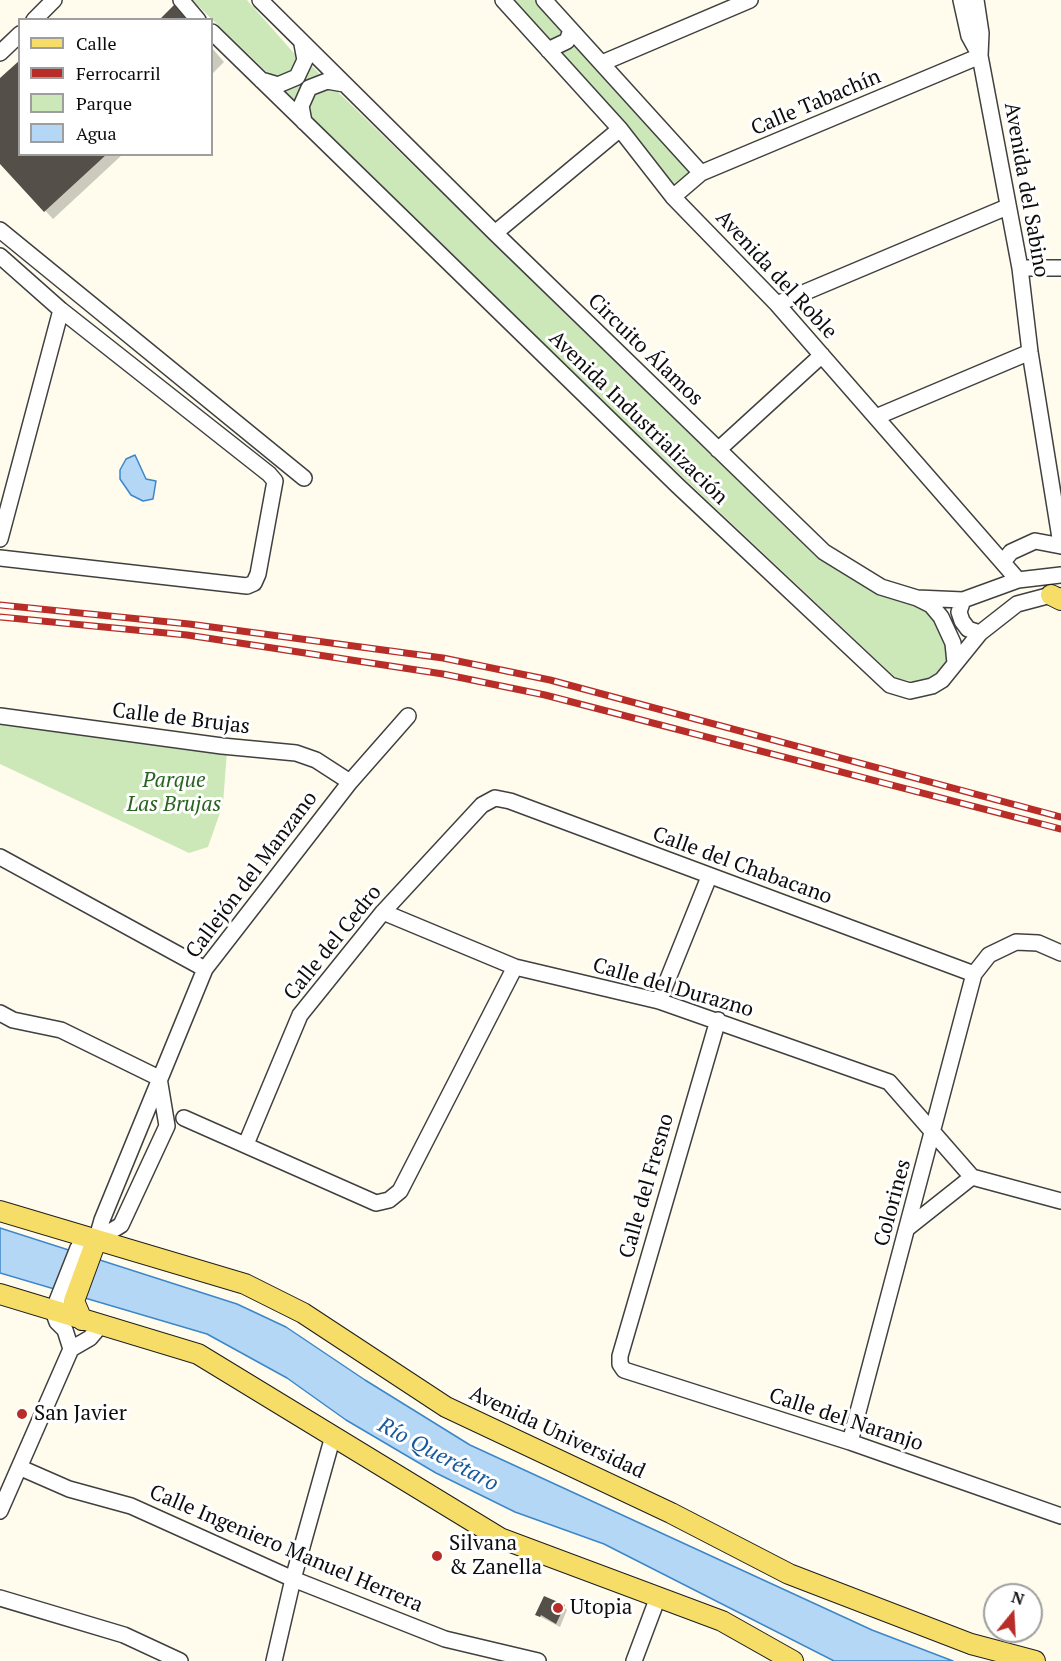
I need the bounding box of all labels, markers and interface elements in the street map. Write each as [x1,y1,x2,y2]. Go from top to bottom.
legend [18,18,213,156]
text: Calle [76,31,117,55]
text: Ferrocarril [76,61,161,85]
street label: Calle Tabachín [747,64,885,142]
text: Parque [76,91,132,115]
street label: Avenida del Sabino [998,101,1054,279]
text: Agua [76,121,117,145]
street label: Avenida del Roble [710,206,842,344]
street label: Circuito Álamos [582,289,708,411]
street label: Avenida Industrialización [543,326,733,510]
street label: Calle de Brujas [111,698,251,740]
park label: Parque Las Brujas [127,768,221,818]
street label: Callejón del Manzano [181,787,323,963]
street label: Calle del Chabacano [649,822,835,910]
street label: Calle del Cedro [279,880,387,1006]
street label: Calle del Durazno [590,953,756,1023]
street label: Calle del Fresno [614,1111,680,1261]
street label: Colorines [869,1157,917,1249]
street label: Avenida Universidad [465,1381,649,1485]
street label: Calle del Naranjo [766,1383,926,1457]
place label: San Javier [34,1401,127,1427]
marker: San Javier [15,1407,29,1421]
water label: Río Querétaro [373,1412,503,1498]
street label: Calle Ingeniero Manuel Herrera [145,1480,427,1618]
place label: Silvana & Zanella [449,1531,542,1581]
marker: Silvana & Zanella [430,1549,444,1563]
north arrow [983,1583,1043,1643]
text: N [1009,1585,1027,1610]
place label: Utopia [570,1595,632,1621]
marker: Utopia [551,1601,565,1615]

